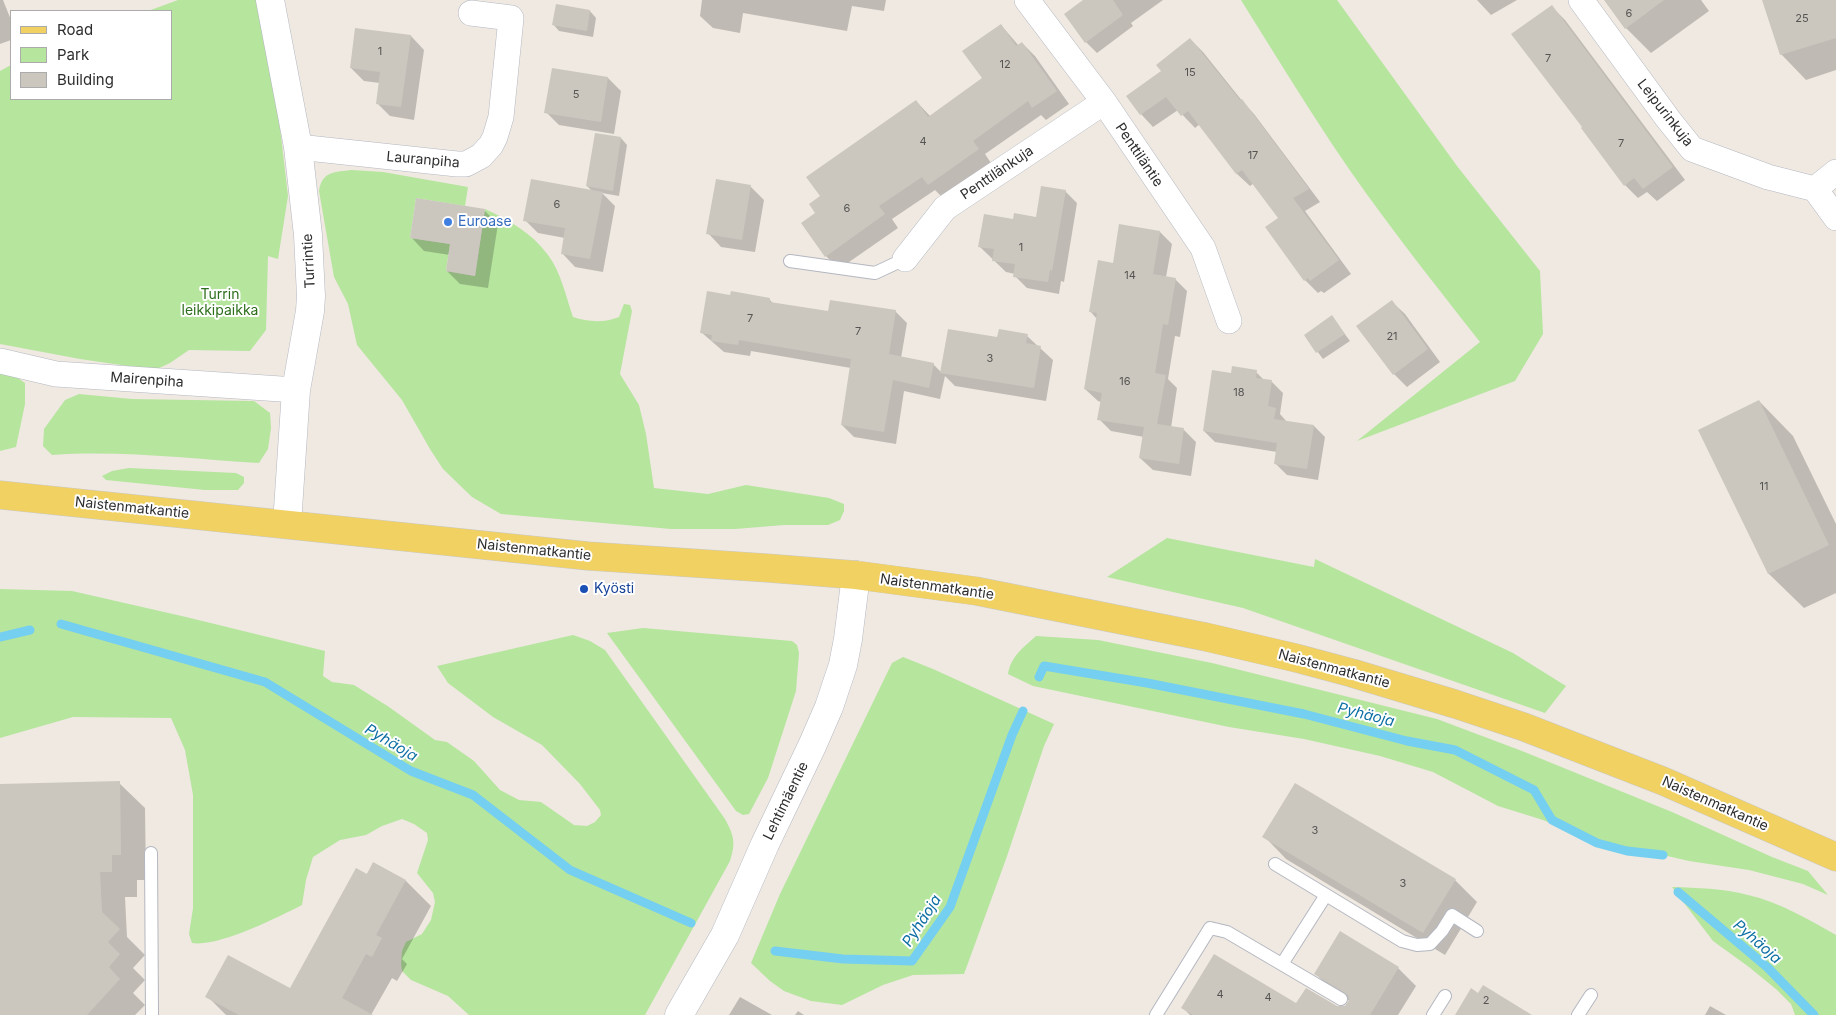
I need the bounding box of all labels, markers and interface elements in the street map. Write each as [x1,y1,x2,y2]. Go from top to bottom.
house number: 6 [1626,7,1632,21]
legend [10,10,172,100]
house number: 25 [1795,12,1809,26]
text: Road [57,20,93,39]
text: Park [57,45,89,64]
house number: 1 [378,45,382,59]
house number: 7 [1545,52,1551,66]
house number: 12 [999,58,1011,72]
house number: 15 [1184,66,1196,80]
text: Building [57,70,114,89]
street label: Leipurinkuja [1634,76,1696,150]
house number: 5 [573,88,579,102]
street label: Penttiläntie [1112,120,1166,190]
house number: 4 [919,135,927,149]
house number: 7 [1618,137,1624,151]
street label: Penttilänkuja [957,142,1037,204]
street label: Lauranpiha [386,148,460,172]
house number: 17 [1248,149,1258,163]
house number: 6 [554,198,560,212]
house number: 6 [844,202,850,216]
place label: Euroase [458,214,512,230]
marker: Euroase [442,216,454,228]
street label: Turrintie [299,233,319,289]
house number: 1 [1019,241,1023,255]
house number: 14 [1124,269,1136,283]
park label: Turrin leikkipaikka [182,287,258,320]
house number: 7 [747,312,753,326]
house number: 7 [855,325,861,339]
house number: 21 [1386,330,1398,344]
house number: 3 [987,352,993,366]
street label: Mairenpiha [110,369,184,391]
house number: 16 [1119,375,1131,389]
house number: 18 [1233,386,1245,400]
house number: 11 [1760,480,1768,494]
street label: Naistenmatkantie [74,494,190,522]
street label: Naistenmatkantie [476,536,592,564]
street label: Naistenmatkantie [879,571,995,603]
place label: Kyösti [594,581,634,597]
marker: Kyösti [578,583,590,595]
street label: Naistenmatkantie [1276,646,1392,692]
water label: Pyhäoja [1336,699,1396,731]
water label: Pyhäoja [362,720,420,766]
street label: Lehtimäentie [760,759,812,843]
street label: Naistenmatkantie [1659,773,1771,835]
house number: 3 [1312,824,1318,838]
house number: 3 [1400,877,1406,891]
water label: Pyhäoja [899,892,945,950]
water label: Pyhäoja [1729,916,1785,968]
house number: 4 [1216,988,1224,1002]
house number: 4 [1264,991,1272,1005]
house number: 2 [1483,994,1489,1008]

